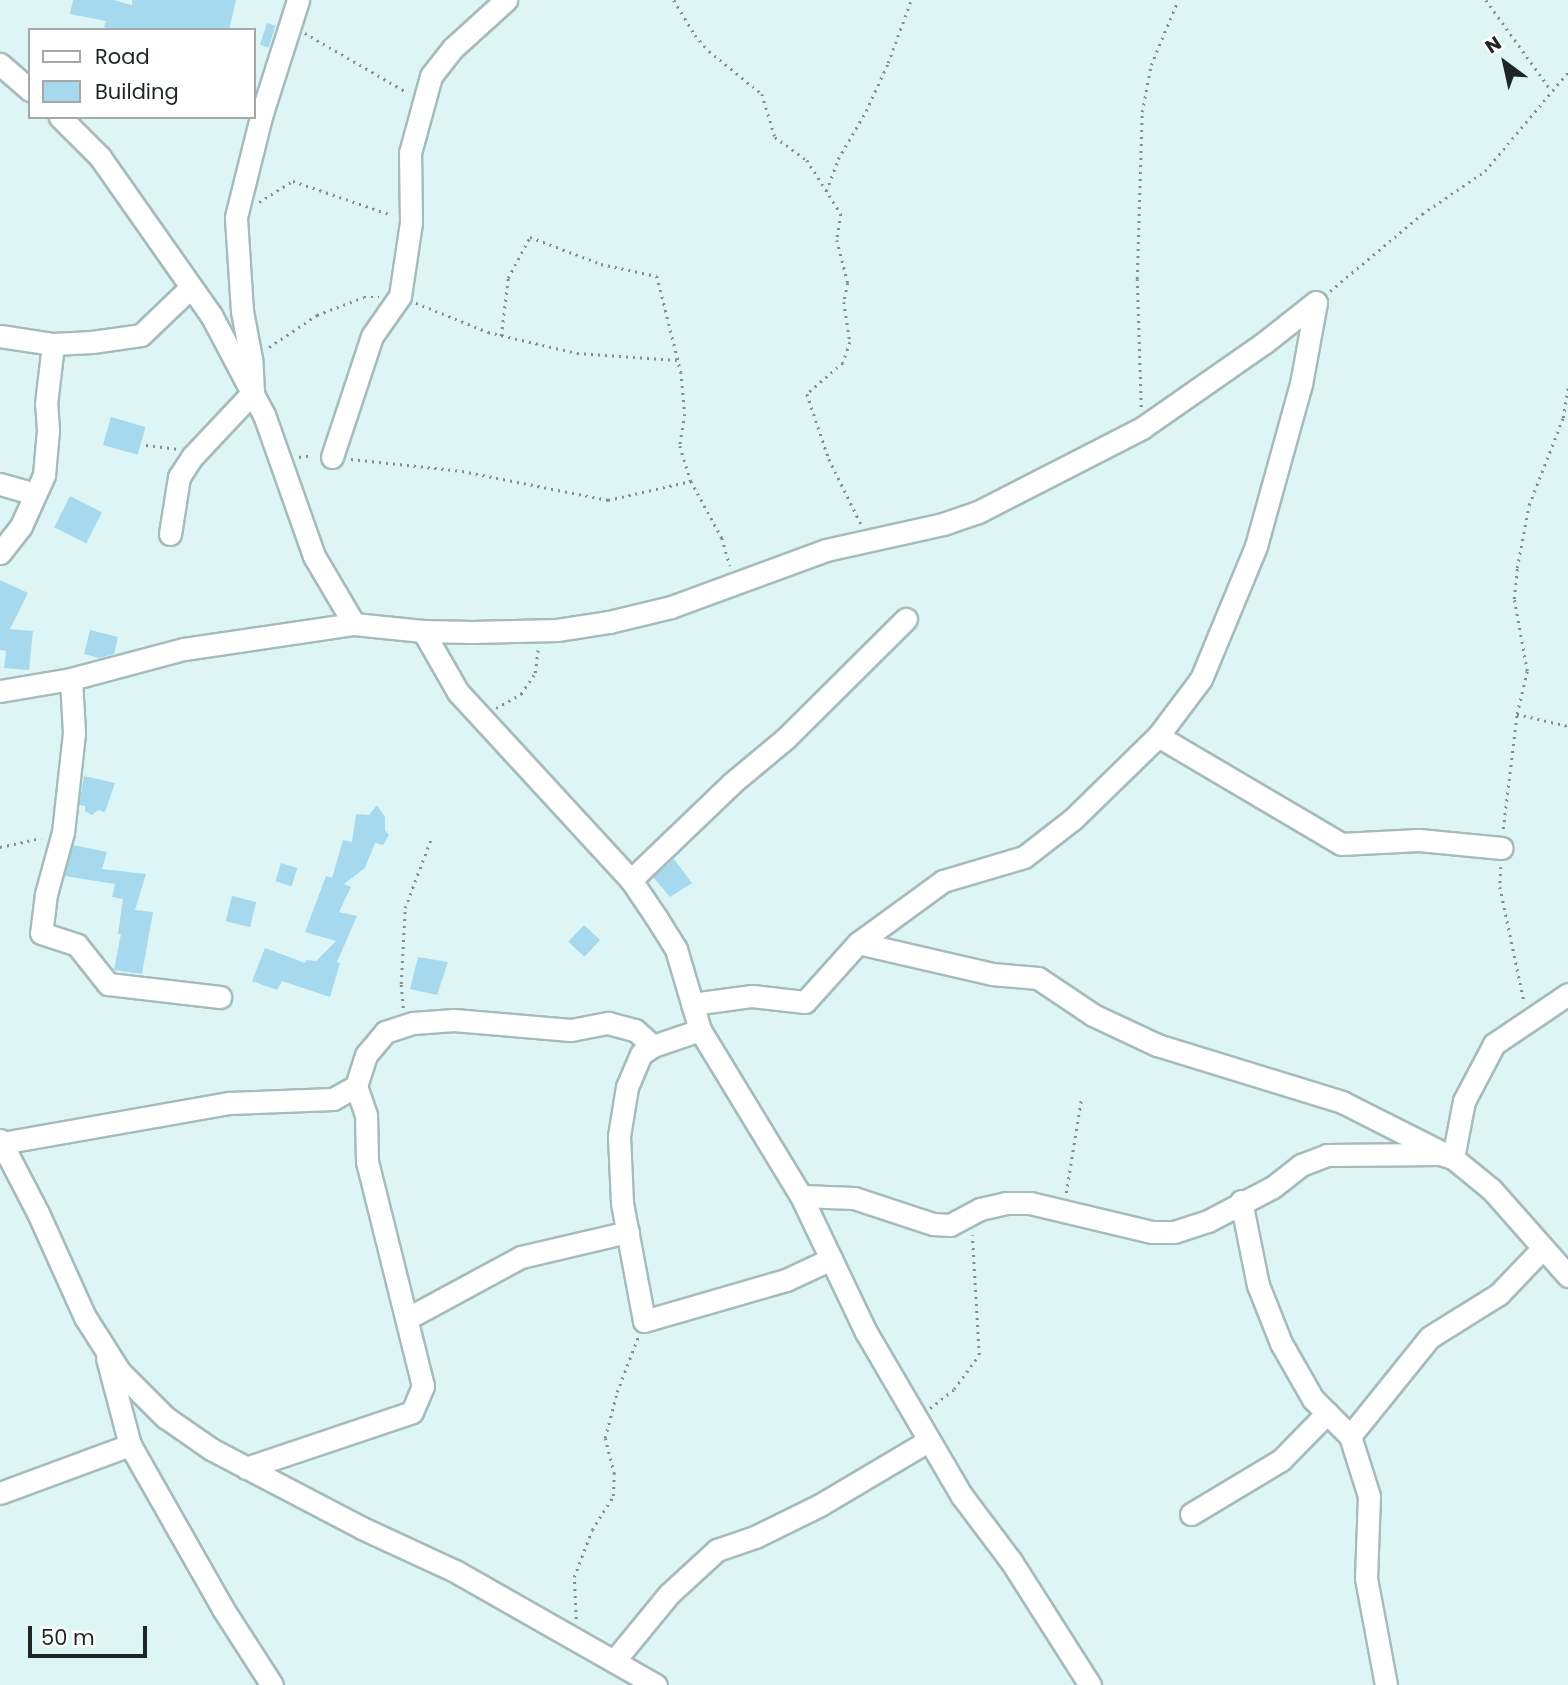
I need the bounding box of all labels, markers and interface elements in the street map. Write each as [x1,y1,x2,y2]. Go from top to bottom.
legend [28,28,256,119]
north arrow [1470,28,1540,98]
text: N [1480,30,1507,60]
text: Road [95,42,150,71]
text: Building [95,77,179,106]
scale bar [32,1612,150,1656]
text: 50 m [41,1623,95,1652]

